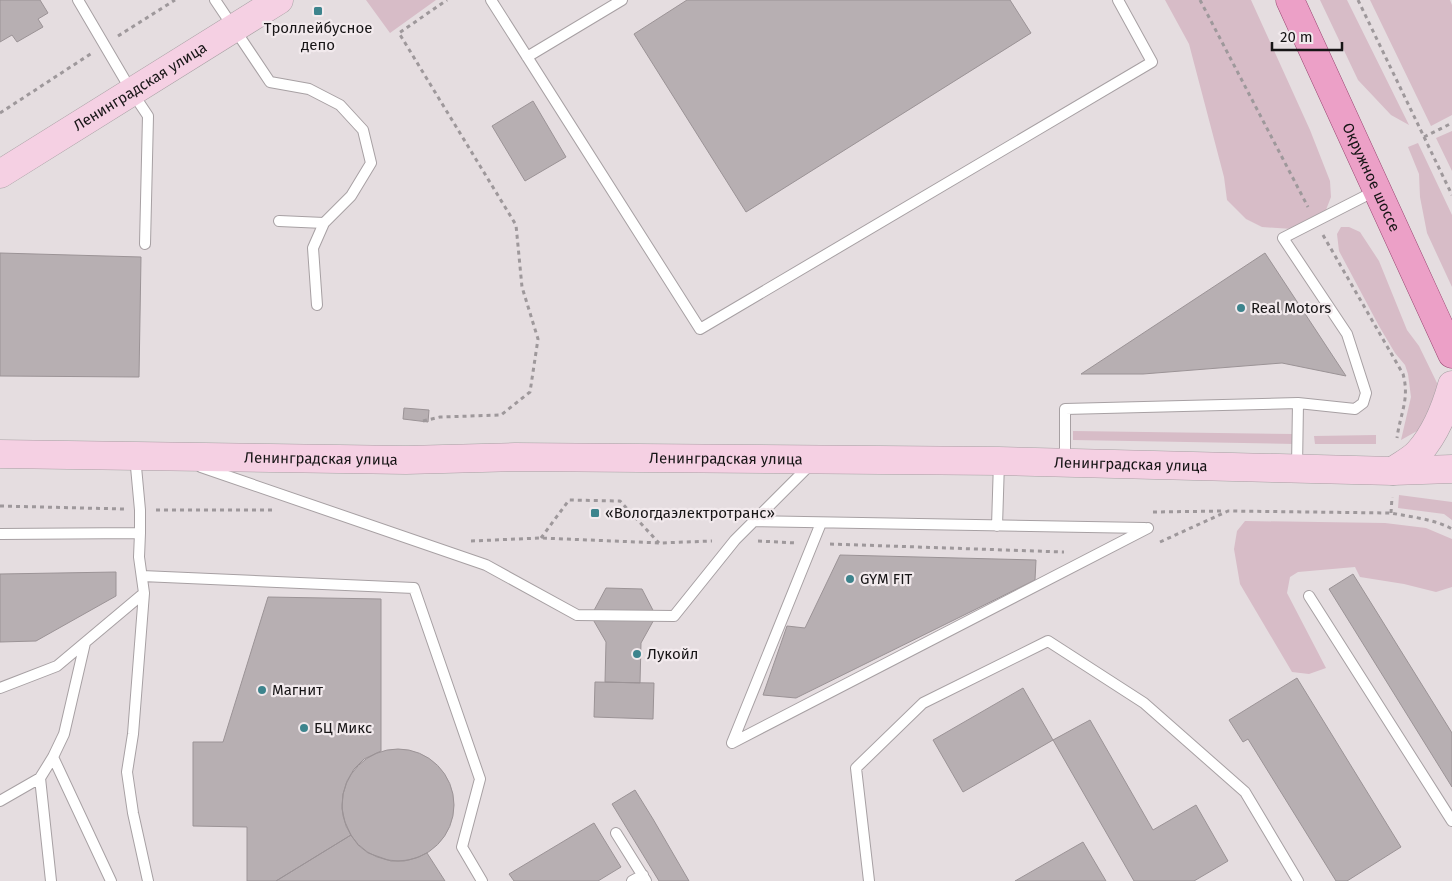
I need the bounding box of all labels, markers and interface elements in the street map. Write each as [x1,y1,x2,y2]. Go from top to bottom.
marker: Троллейбусное депо [312,5,324,17]
place label: Троллейбусное депо [264,19,372,54]
scale bar [1272,20,1342,52]
text: 20 m [1280,28,1313,46]
street label: Ленинградская улица [70,38,210,135]
street label: Окружное шоссе [1338,120,1404,235]
place label: Real Motors [1251,299,1331,317]
marker: Real Motors [1235,302,1247,314]
street label: Ленинградская улица [244,449,398,469]
street label: Ленинградская улица [649,449,803,468]
street label: Ленинградская улица [1054,453,1208,475]
place label: «Вологдаэлектротранс» [605,504,775,522]
marker: «Вологдаэлектротранс» [589,507,601,519]
place label: GYM FIT [860,570,913,588]
marker: GYM FIT [844,573,856,585]
place label: Лукойл [647,645,698,663]
marker: Лукойл [631,648,643,660]
place label: Магнит [272,681,323,699]
marker: Магнит [256,684,268,696]
place label: БЦ Микс [314,719,372,737]
marker: БЦ Микс [298,722,310,734]

